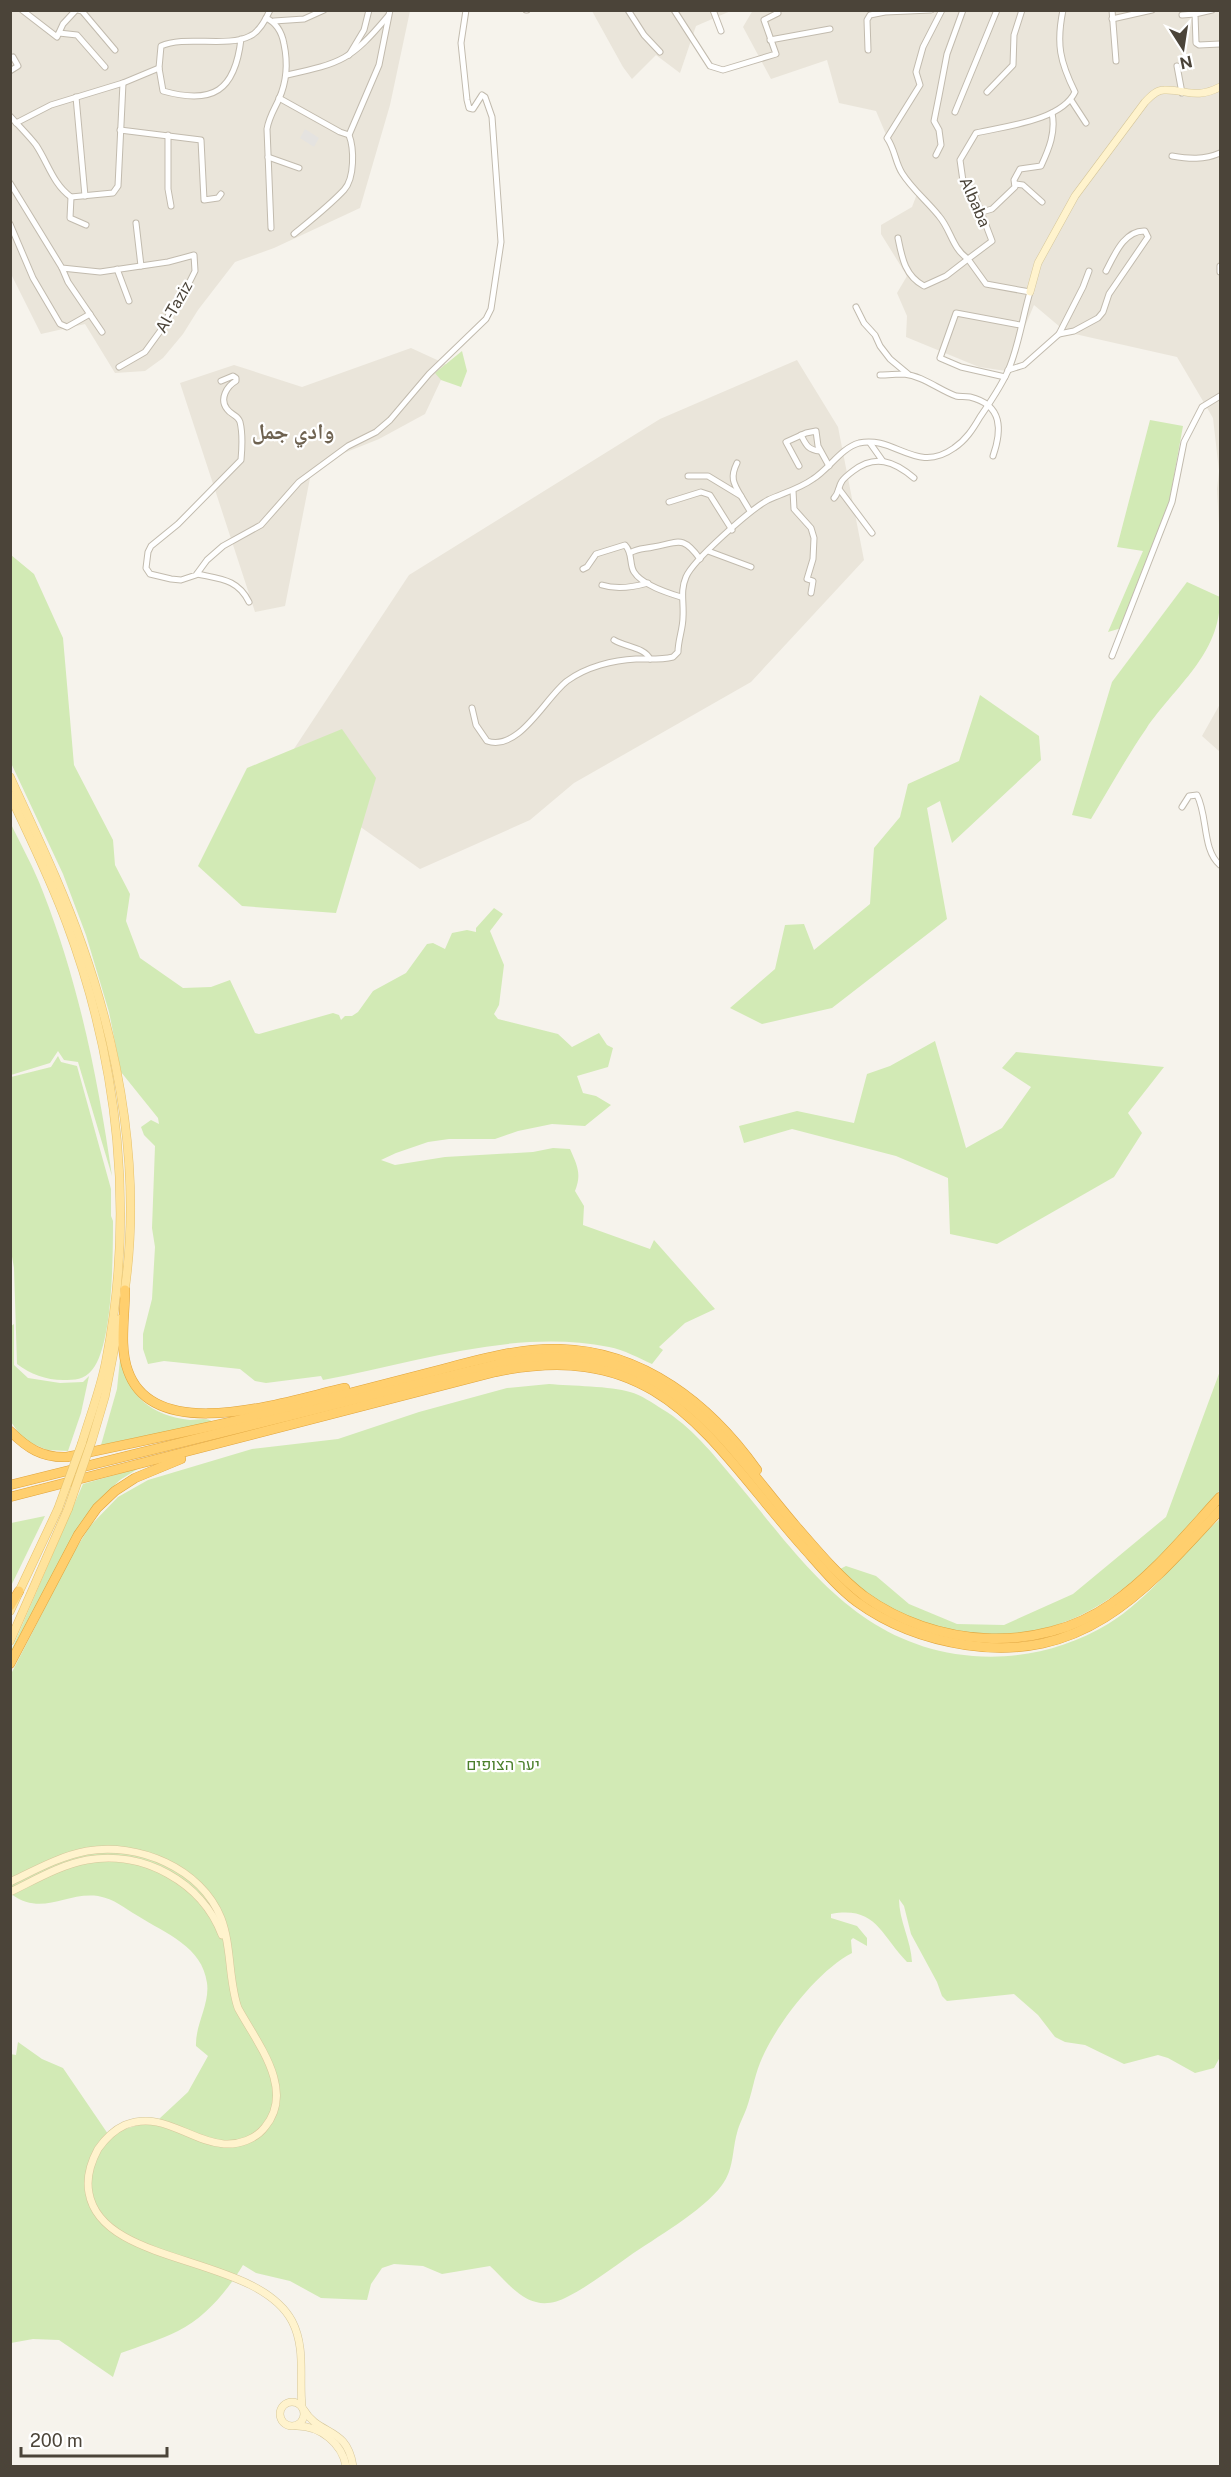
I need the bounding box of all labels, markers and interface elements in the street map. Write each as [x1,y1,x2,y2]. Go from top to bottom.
north arrow [1153,18,1213,78]
text: N [1178,52,1194,73]
street label: Albaba [956,174,994,230]
street label: Al-Taziz [152,277,197,336]
district label: وادي جمل [252,418,334,448]
park label: יער הצופים [466,1755,540,1774]
scale bar [21,2420,166,2458]
text: 200 m [30,2430,83,2451]

